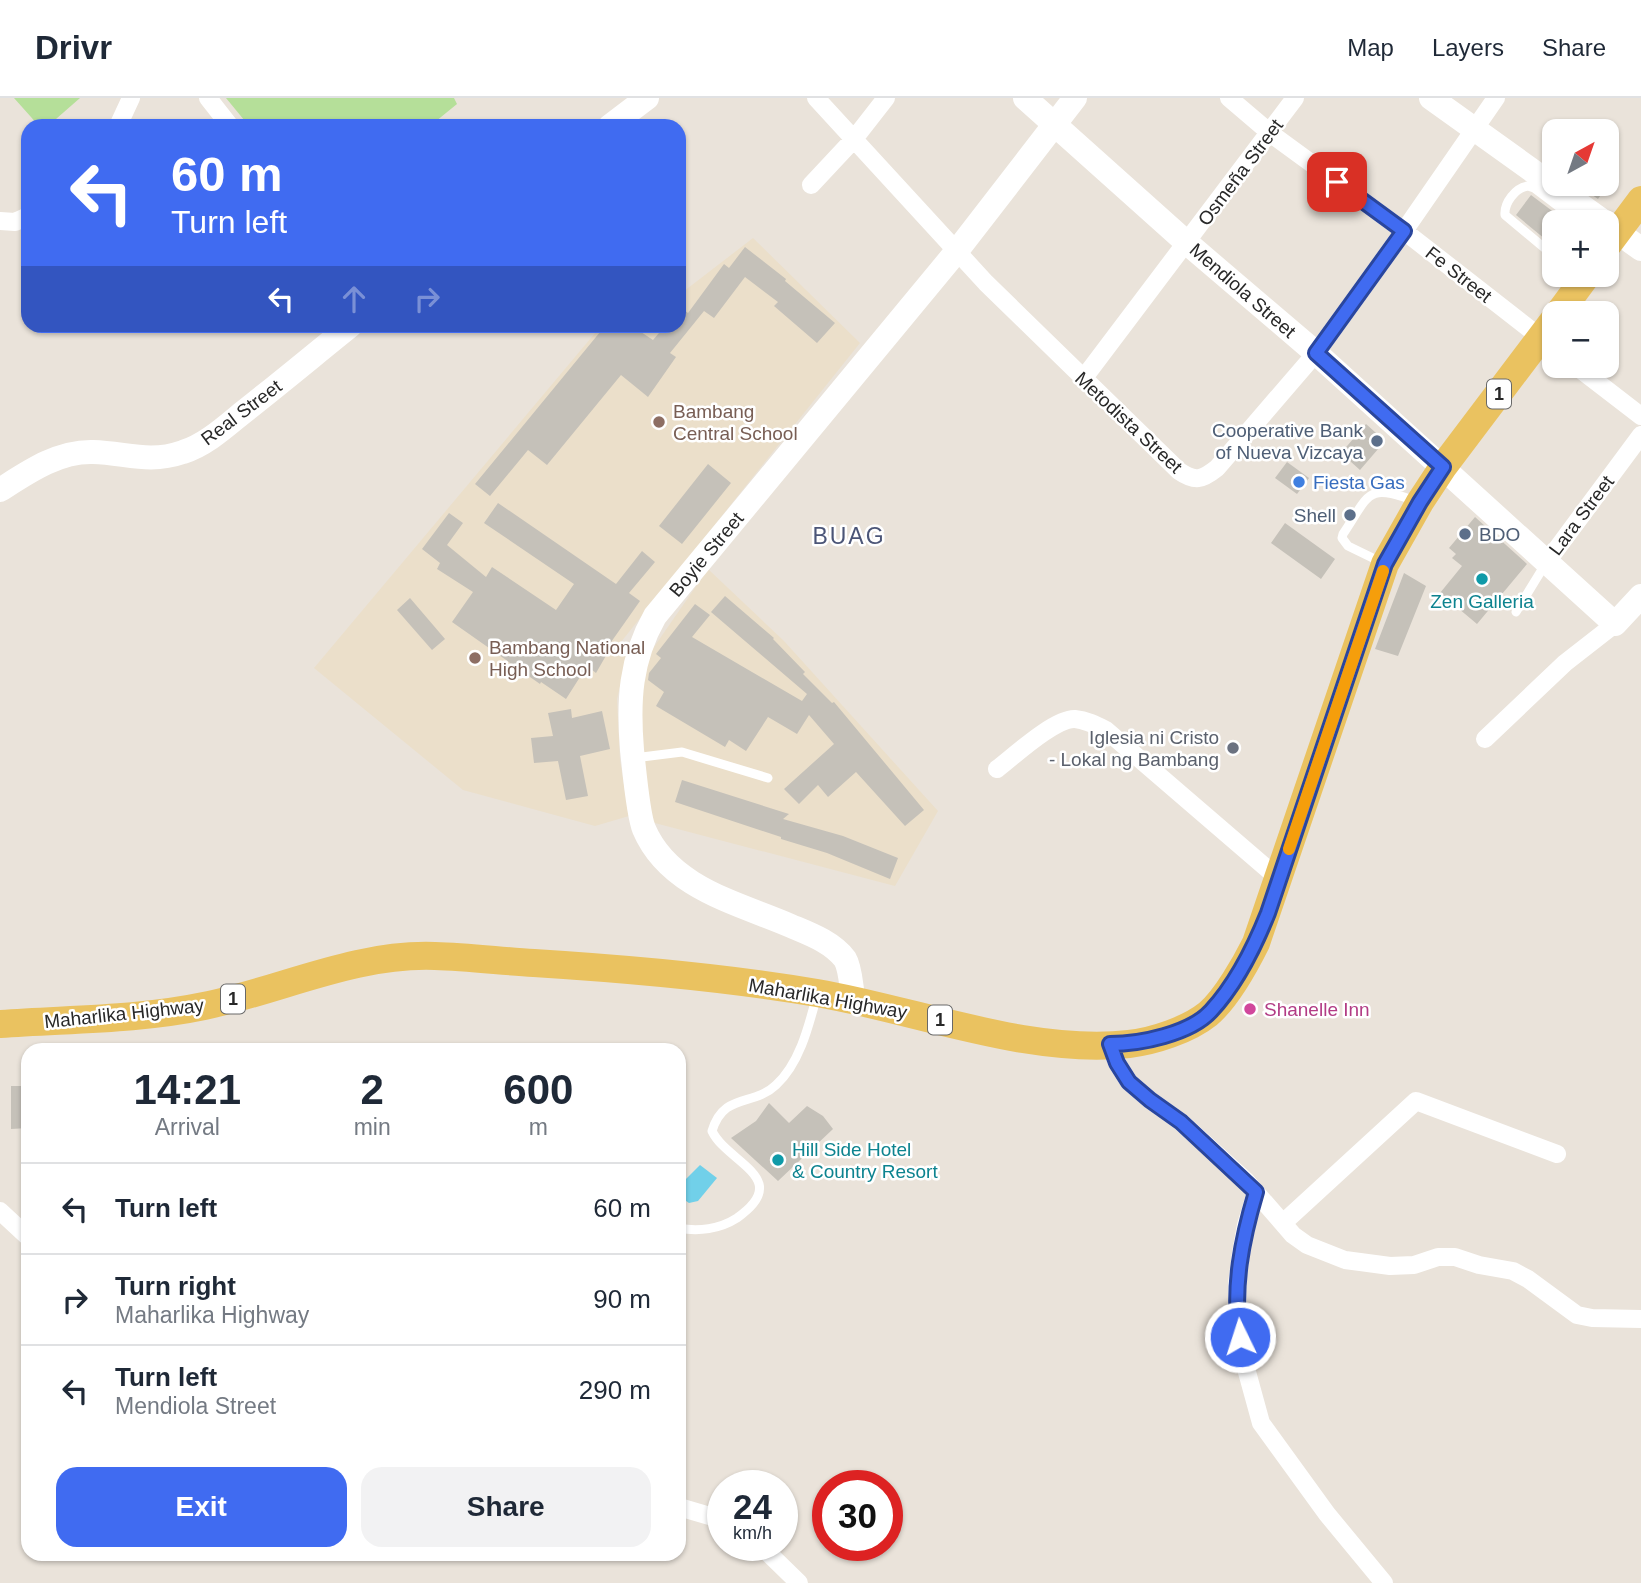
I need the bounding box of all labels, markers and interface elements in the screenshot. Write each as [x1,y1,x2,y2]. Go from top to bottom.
text: Drivr [35,29,112,66]
text: Map [1347,34,1394,61]
text: Layers [1432,34,1504,61]
text: Share [1542,34,1606,61]
street label: Osmeña Street [1194,114,1288,230]
north arrow [1542,119,1619,196]
map controls [1542,119,1619,378]
icon: left [56,147,147,238]
text: 60 m [171,147,283,201]
pin [1307,152,1367,212]
icon: arrive [1318,163,1356,201]
text: Turn left [171,204,287,240]
button: + [1542,210,1619,287]
street label: Mendiola Street [1186,239,1300,342]
street label: Fe Street [1421,242,1497,307]
icon: left [262,280,300,318]
icon: ahead [335,280,373,318]
icon: right [408,280,446,318]
button: − [1542,301,1619,378]
street label: Metodista Street [1071,368,1187,478]
street label: Real Street [197,375,286,449]
road number: 1 [1487,380,1511,408]
place label: Bambang Central School [673,401,798,444]
marker: Bambang Central School [651,414,667,430]
place label: Cooperative Bank of Nueva Vizcaya [1212,420,1363,463]
marker: Cooperative Bank of Nueva Vizcaya [1369,433,1385,449]
street label: Lara Street [1545,471,1619,559]
place label: Fiesta Gas [1313,472,1405,493]
marker: Fiesta Gas [1291,474,1307,490]
place label: Shell [1294,505,1336,526]
street label: Boyie Street [665,507,748,601]
marker: Shell [1342,507,1358,523]
district label: BUAG [812,523,886,549]
place label: BDO [1479,524,1520,545]
marker: BDO [1457,526,1473,542]
marker: Zen Galleria [1474,571,1490,587]
place label: Zen Galleria [1430,591,1534,612]
place label: Bambang National High School [489,637,645,680]
marker: Bambang National High School [467,650,483,666]
place label: Iglesia ni Cristo - Lokal ng Bambang [1049,727,1219,770]
marker: Iglesia ni Cristo - Lokal ng Bambang [1225,740,1241,756]
street label: Maharlika Highway [747,974,909,1023]
road number: 1 [221,985,245,1014]
street label: Maharlika Highway [43,995,205,1032]
place label: Shanelle Inn [1264,999,1370,1020]
marker: Shanelle Inn [1242,1001,1258,1017]
road number: 1 [928,1006,952,1035]
text: 14:21 [134,1066,241,1113]
text: 2 [360,1066,384,1113]
text: 600 [503,1066,573,1113]
text: Arrival [155,1114,220,1140]
text: min [354,1114,391,1140]
text: m [529,1114,548,1140]
place label: Hill Side Hotel & Country Resort [792,1139,938,1182]
marker: Hill Side Hotel & Country Resort [770,1152,786,1168]
icon: left [56,1190,94,1228]
text: Turn left [115,1193,217,1223]
text: 60 m [593,1193,651,1223]
text: Turn right [115,1271,236,1301]
icon: right [56,1281,94,1319]
text: 90 m [593,1284,651,1314]
position arrow [1203,1300,1277,1374]
text: Maharlika Highway [115,1302,309,1328]
text: Turn left [115,1362,217,1392]
icon: left [56,1372,94,1410]
text: 290 m [579,1375,651,1405]
text: Mendiola Street [115,1393,276,1419]
button: Exit [56,1467,347,1547]
button: Share [361,1467,651,1547]
speed limit sign: 30 [812,1470,903,1561]
text: 24 [733,1487,772,1526]
text: km/h [733,1523,772,1543]

